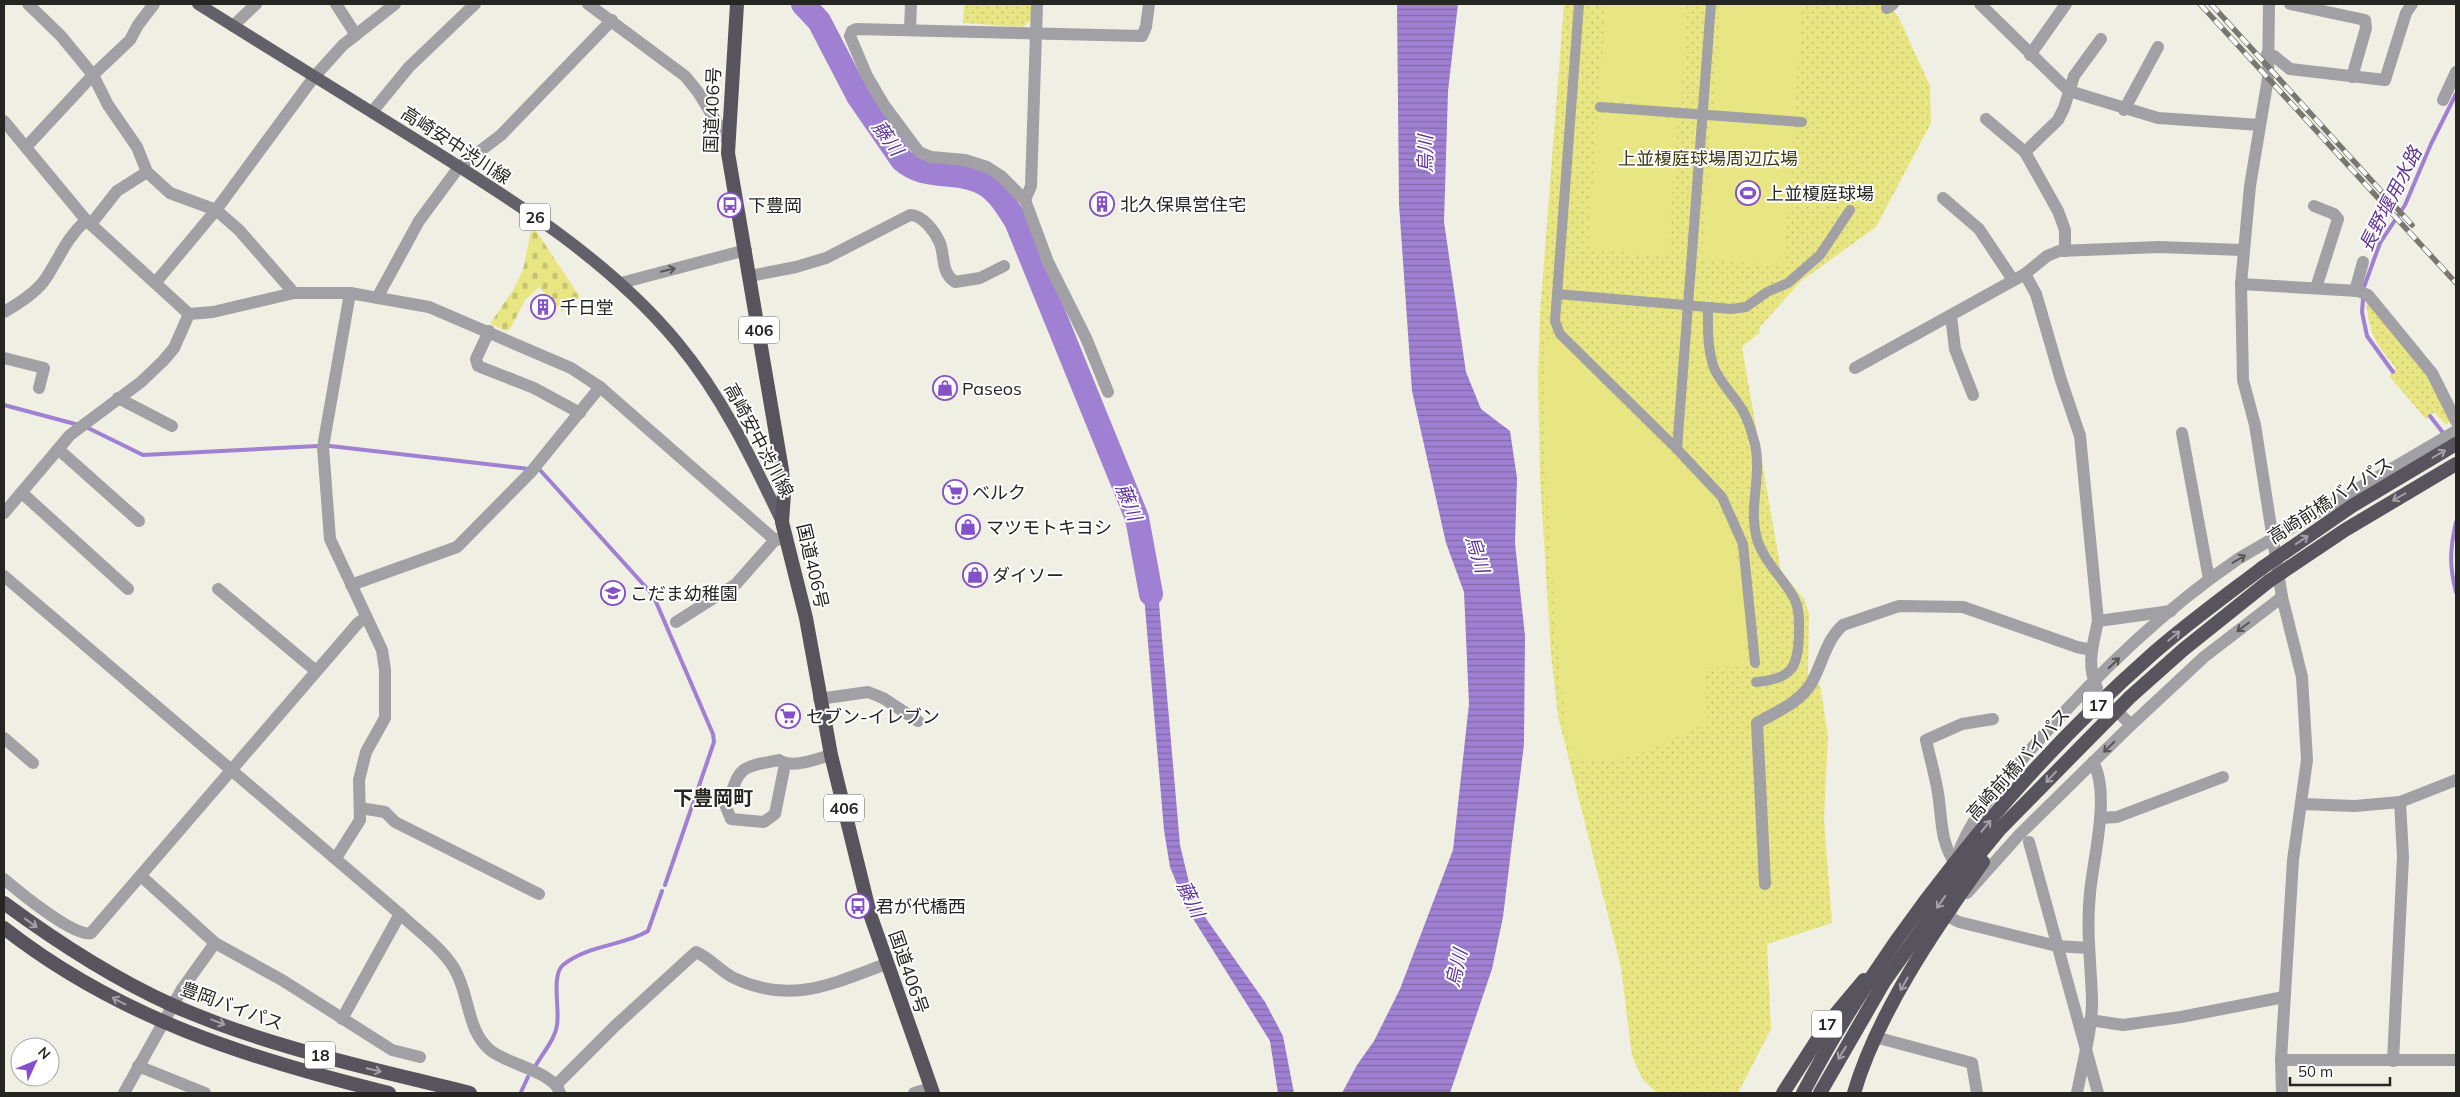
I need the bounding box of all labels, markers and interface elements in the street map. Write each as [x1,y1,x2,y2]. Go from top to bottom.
street label: 国道406号 [699,66,725,154]
street label: 高崎安中渋川線 [397,101,515,189]
water label: 藤川 [867,116,910,162]
water label: 烏川 [1413,133,1437,173]
water label: 長野堰用水路 [2353,141,2427,255]
park label: 上並榎庭球場周辺広場 [1618,147,1798,170]
sports icon: 上並榎庭球場 [1735,180,1761,206]
place label: 上並榎庭球場 [1766,182,1874,205]
building icon: 北久保県営住宅 [1089,191,1115,217]
bus stop icon: 下豊岡 [717,192,743,218]
place label: 北久保県営住宅 [1120,193,1246,216]
place label: 下豊岡 [748,194,802,217]
road number: 26 [520,203,550,230]
one-way arrow [660,265,676,274]
building icon: 千日堂 [530,294,556,320]
place label: 千日堂 [560,296,614,319]
road number: 406 [739,316,779,344]
shop icon: Paseos [932,375,958,401]
place label: Paseos [962,377,1022,400]
street label: 高崎安中渋川線 [719,379,799,501]
one-way arrow [2432,448,2446,458]
street label: 高崎前橋バイパス [2264,451,2396,549]
supermarket icon: ベルク [942,479,968,505]
water label: 藤川 [1111,480,1148,526]
place label: ベルク [972,481,1026,504]
one-way arrow [2391,492,2406,502]
shop icon: マツモトキヨシ [955,514,981,540]
place label: マツモトキヨシ [986,516,1112,539]
street label: 国道406号 [792,521,834,611]
water label: 烏川 [1461,532,1496,578]
one-way arrow [2294,535,2308,545]
one-way arrow [2231,554,2245,564]
shop icon: ダイソー [962,562,988,588]
place label: ダイソー [992,564,1064,587]
school or university icon: こだま幼稚園 [600,580,626,606]
place label: こだま幼稚園 [630,582,738,605]
one-way arrow [2237,621,2250,632]
one-way arrow [2167,631,2180,642]
one-way arrow [2108,657,2121,669]
road number: 17 [2083,692,2113,718]
supermarket icon: セブン-イレブン [775,703,801,729]
street label: 高崎前橋バイパス [1961,703,2075,825]
place label: セブン-イレブン [806,705,940,728]
one-way arrow [2103,741,2115,753]
one-way arrow [2045,770,2057,783]
district label: 下豊岡町 [673,785,753,810]
road number: 406 [824,794,864,821]
one-way arrow [1981,820,1992,833]
water label: 藤川 [1172,877,1211,923]
bus stop icon: 君が代橋西 [845,893,871,919]
place label: 君が代橋西 [876,895,966,918]
one-way arrow [1935,895,1946,908]
one-way arrow [23,918,37,928]
street label: 国道406号 [884,927,934,1017]
water label: 烏川 [1440,945,1472,989]
street label: 豊岡バイパス [177,977,287,1035]
one-way arrow [1899,977,1909,991]
one-way arrow [111,996,126,1006]
road number: 17 [1812,1011,1842,1038]
one-way arrow [210,1018,225,1028]
north arrow [10,1037,60,1087]
road number: 18 [305,1042,335,1068]
text: N [34,1043,54,1063]
one-way arrow [1837,1045,1847,1059]
scale bar [2290,1054,2390,1086]
text: 50 m [2298,1062,2333,1081]
one-way arrow [365,1066,381,1075]

